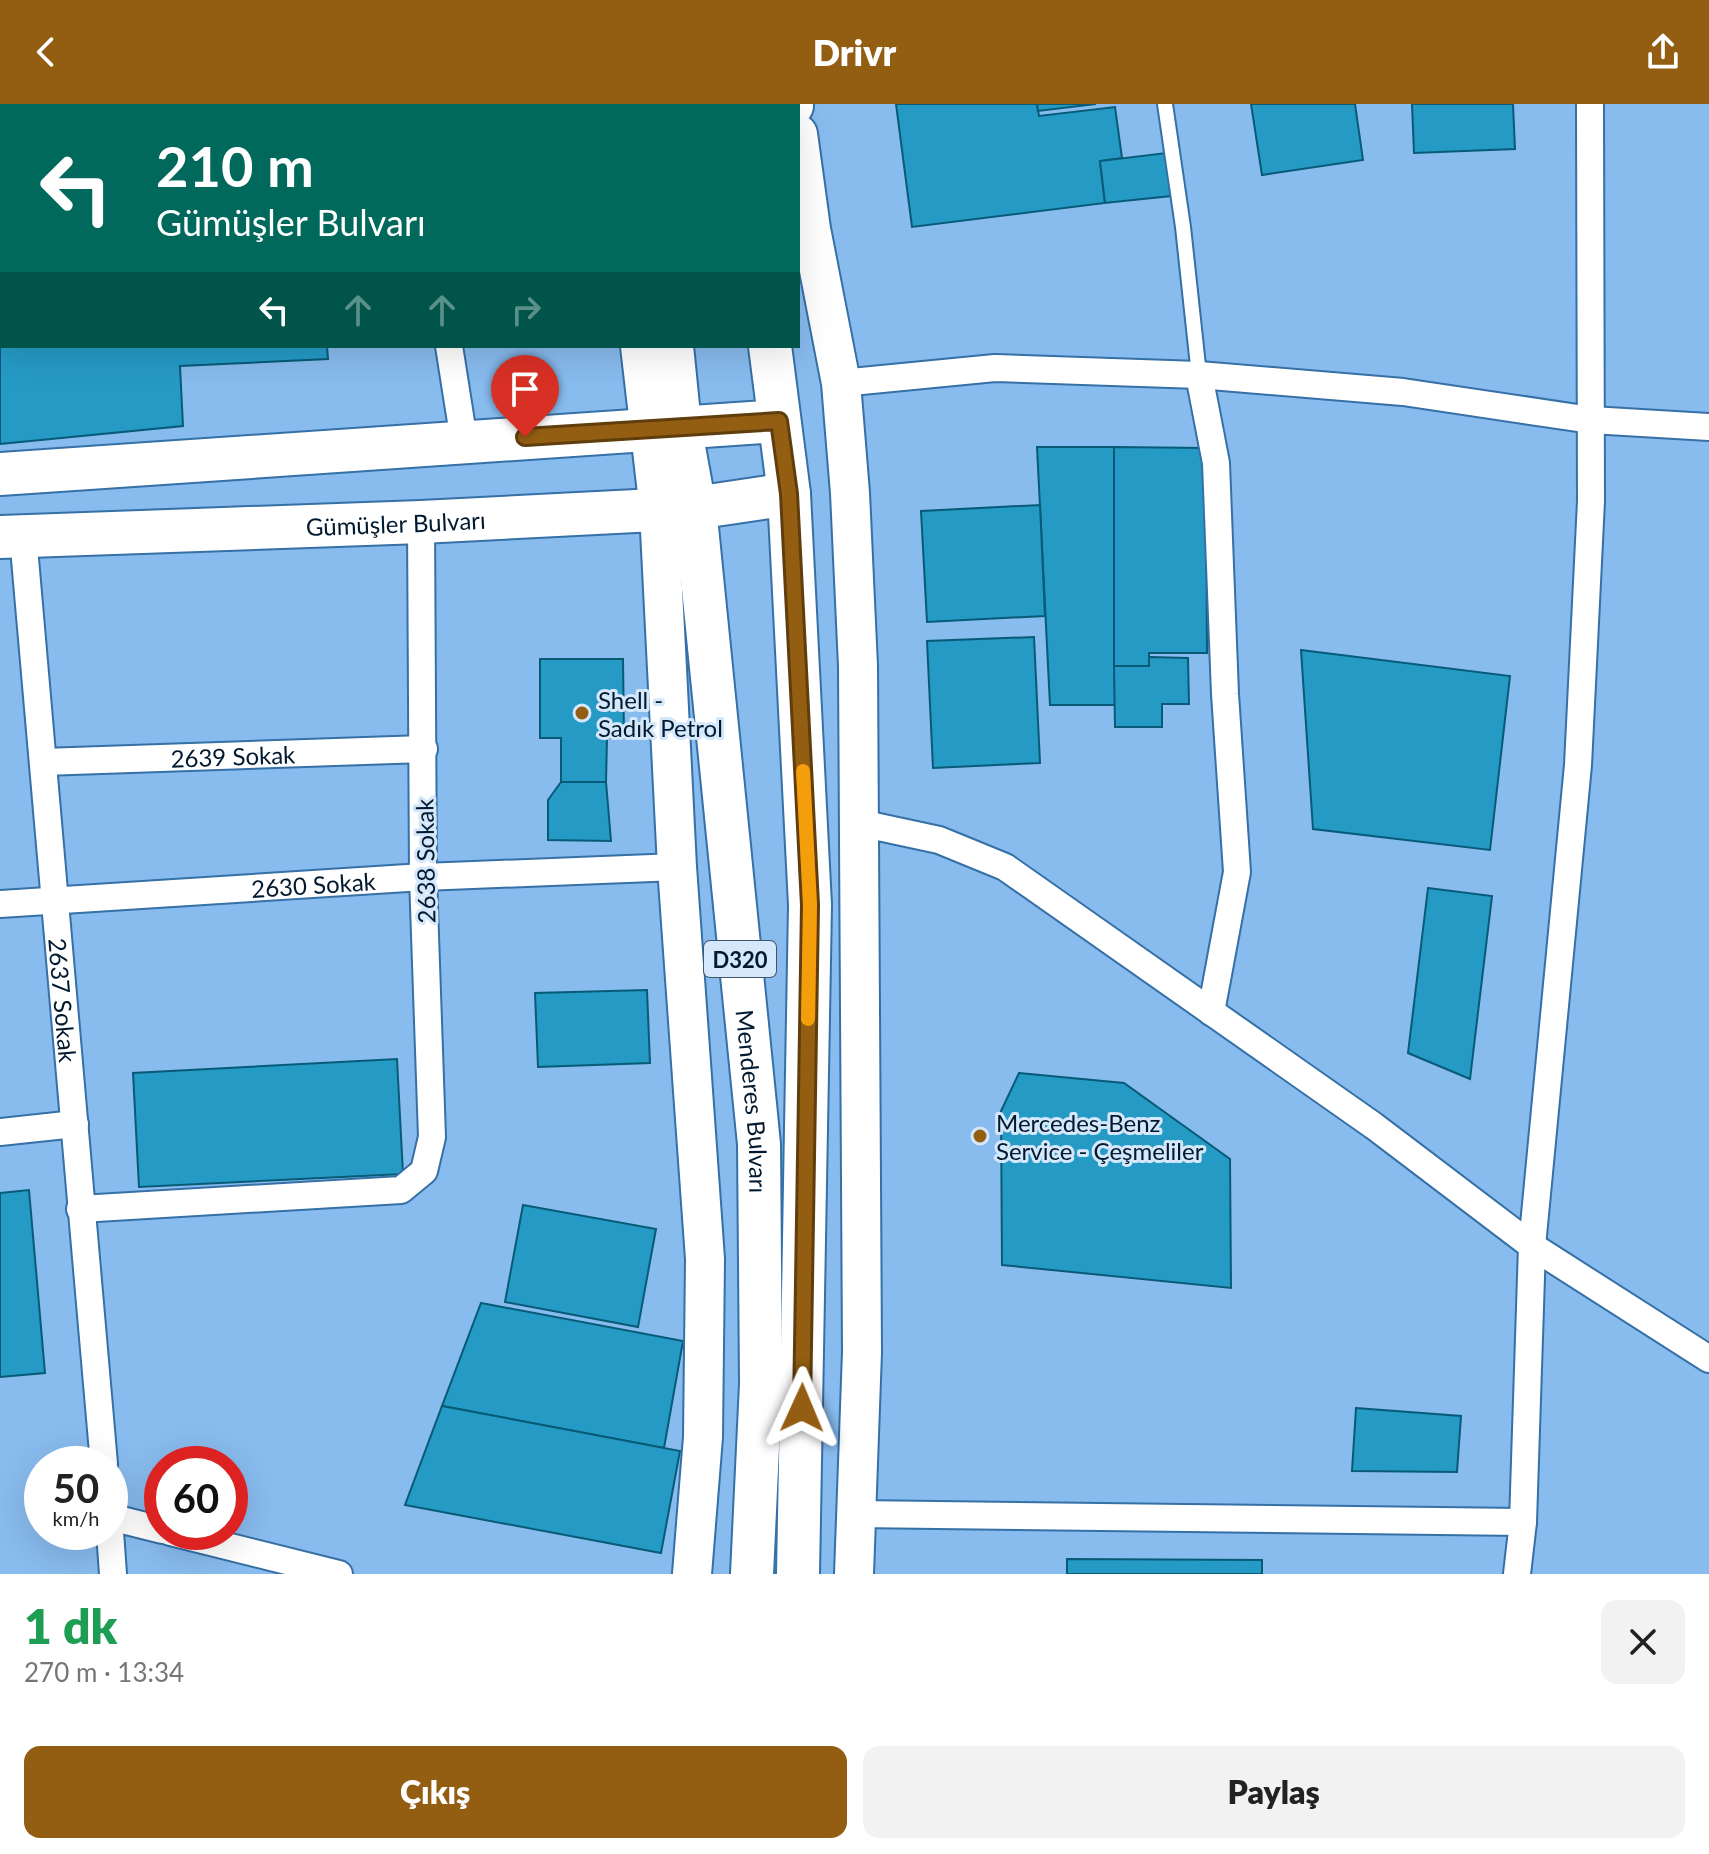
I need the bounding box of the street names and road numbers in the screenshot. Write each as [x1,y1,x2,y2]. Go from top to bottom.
street label: Gümüşler Bulvarı [305,504,486,541]
street label: 2639 Sokak [170,739,297,772]
street label: 2638 Sokak [409,798,441,924]
street label: 2630 Sokak [250,866,377,902]
street label: 2637 Sokak [44,937,83,1064]
road number: D320 [704,941,776,977]
street label: Menderes Bulvarı [731,1008,774,1193]

